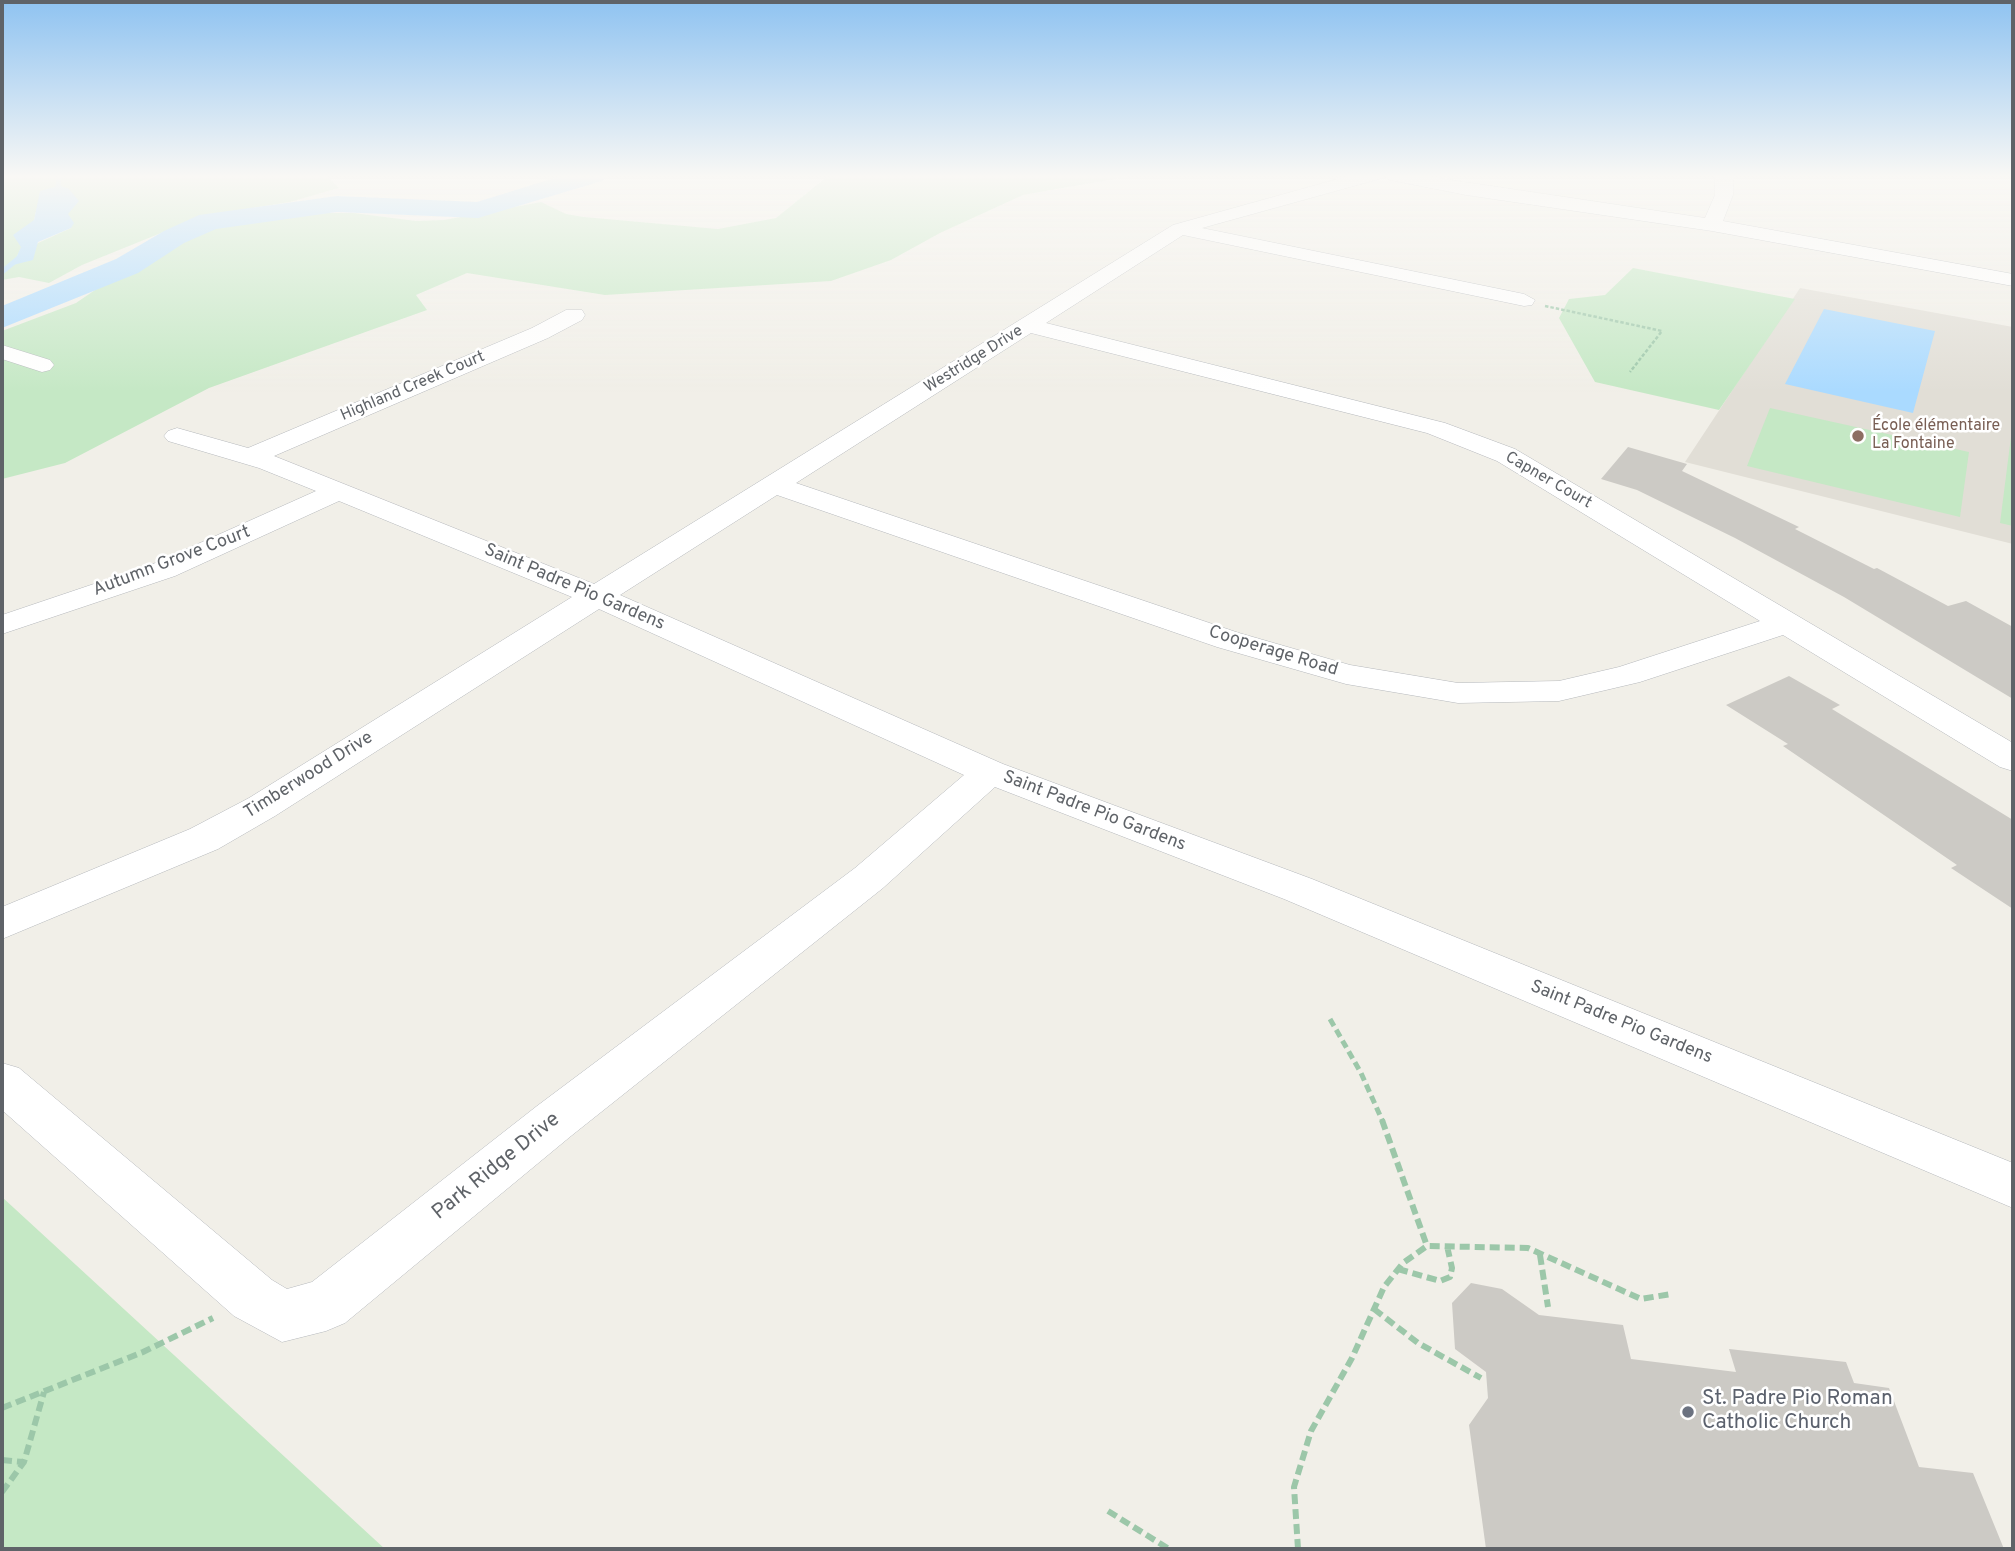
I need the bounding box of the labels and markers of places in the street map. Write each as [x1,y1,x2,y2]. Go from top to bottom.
place label: École élémentaire La Fontaine [1872,417,2000,455]
marker: École élémentaire La Fontaine [1850,428,1866,444]
place label: St. Padre Pio Roman Catholic Church [1702,1387,1893,1437]
marker: St. Padre Pio Roman Catholic Church [1680,1404,1696,1420]

